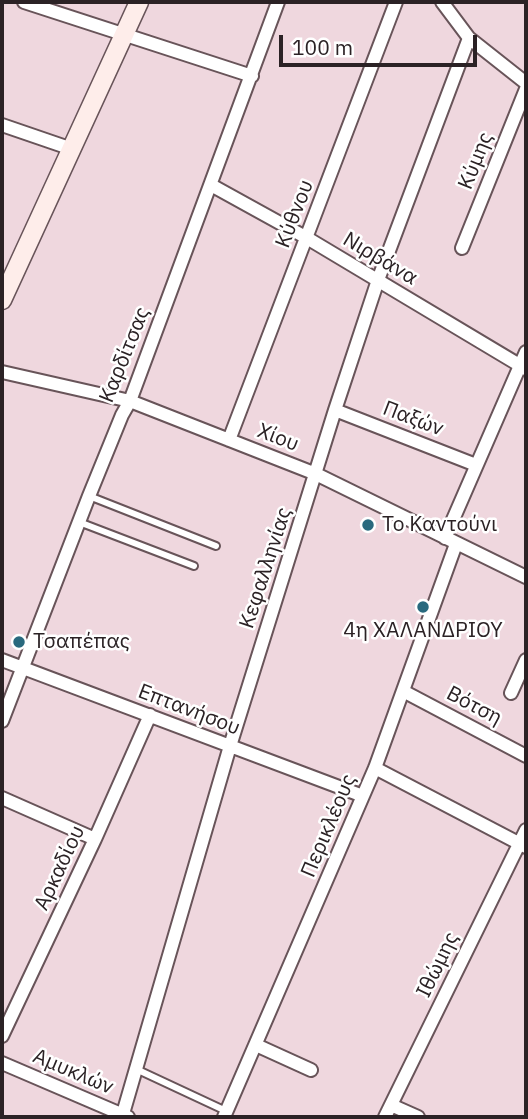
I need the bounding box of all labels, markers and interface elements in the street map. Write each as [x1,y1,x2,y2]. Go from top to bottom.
scale bar [283,21,481,65]
text: 100 m [292,33,353,61]
street label: Κύμης [453,129,499,193]
street label: Κύθνου [271,176,319,252]
street label: Νιρβάνα [338,227,422,291]
street label: Καρδίτσας [94,304,156,406]
street label: Παξών [379,396,447,442]
street label: Χίου [254,419,302,457]
street label: Κεφαλληνίας [235,504,297,632]
place label: Το Καντούνι [382,512,497,538]
marker: Το Καντούνι [360,517,376,533]
marker: 4η ΧΑΛΑΝΔΡΙΟΥ [415,599,431,615]
place label: 4η ΧΑΛΑΝΔΡΙΟΥ [343,618,503,644]
place label: Τσαπέπας [33,629,130,655]
marker: Τσαπέπας [11,634,27,650]
street label: Επτανήσου [134,679,244,741]
street label: Βότση [442,681,506,731]
street label: Περικλέους [296,771,362,881]
street label: Αρκαδίου [29,822,91,914]
street label: Ιθώμης [411,928,465,1002]
street label: Αμυκλών [29,1044,117,1100]

